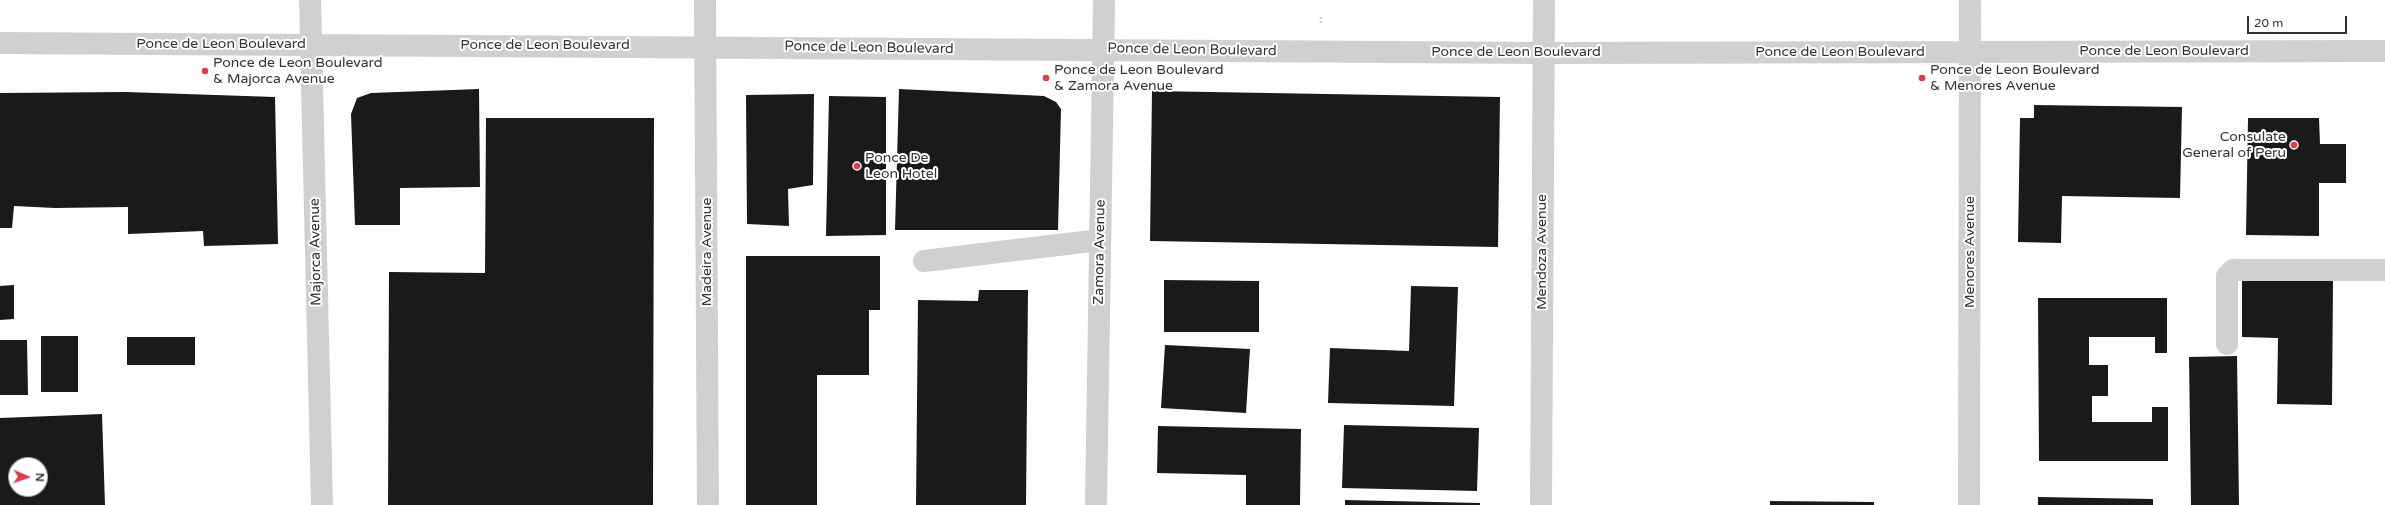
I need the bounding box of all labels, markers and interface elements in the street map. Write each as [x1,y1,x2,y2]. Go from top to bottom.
scale bar [2249,8,2349,34]
text: 20 m [2254,16,2283,30]
street label: Ponce de Leon Boulevard [136,36,306,52]
street label: Ponce de Leon Boulevard [460,37,630,53]
street label: Ponce de Leon Boulevard [784,38,954,58]
street label: Ponce de Leon Boulevard [1107,40,1277,60]
street label: Ponce de Leon Boulevard [2079,43,2249,59]
street label: Ponce de Leon Boulevard [1431,44,1601,60]
street label: Ponce de Leon Boulevard [1755,44,1925,60]
place label: Ponce de Leon Boulevard & Majorca Avenue [213,55,382,88]
place label: Ponce de Leon Boulevard & Zamora Avenue [1054,62,1223,94]
place label: Ponce de Leon Boulevard & Menores Avenue [1930,62,2099,94]
marker: Ponce de Leon Boulevard & Majorca Avenue [200,66,210,76]
marker: Ponce de Leon Boulevard & Zamora Avenue [1041,73,1051,83]
marker: Ponce de Leon Boulevard & Menores Avenue [1917,73,1927,83]
place label: Consulate General of Peru [2182,129,2286,162]
marker: Consulate General of Peru [2289,140,2299,150]
place label: Ponce De Leon Hotel [865,150,937,182]
marker: Ponce De Leon Hotel [852,161,862,171]
street label: Mendoza Avenue [1534,194,1550,310]
street label: Menores Avenue [1962,196,1978,308]
street label: Majorca Avenue [307,198,325,306]
street label: Madeira Avenue [699,198,715,306]
street label: Zamora Avenue [1091,199,1109,305]
north arrow [8,457,48,497]
text: N [33,473,46,482]

